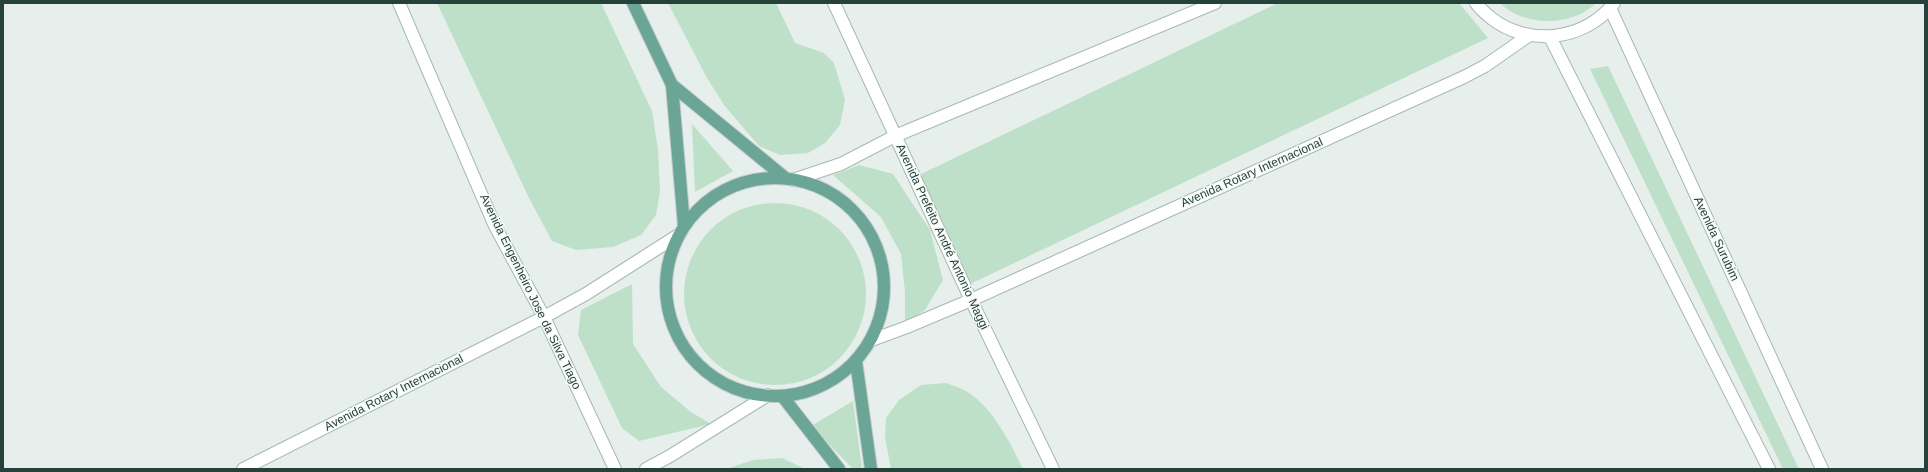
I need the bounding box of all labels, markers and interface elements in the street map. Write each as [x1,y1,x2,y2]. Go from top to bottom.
street label: Avenida Rotary Internacional [1179,135,1325,211]
street label: Avenida Prefeito André Antonio Maggi [893,142,991,332]
street label: Avenida Engenheiro Jose da Silva Tiago [476,192,584,392]
street label: Avenida Surubim [1690,195,1742,283]
street label: Avenida Rotary Internacional [322,352,466,434]

